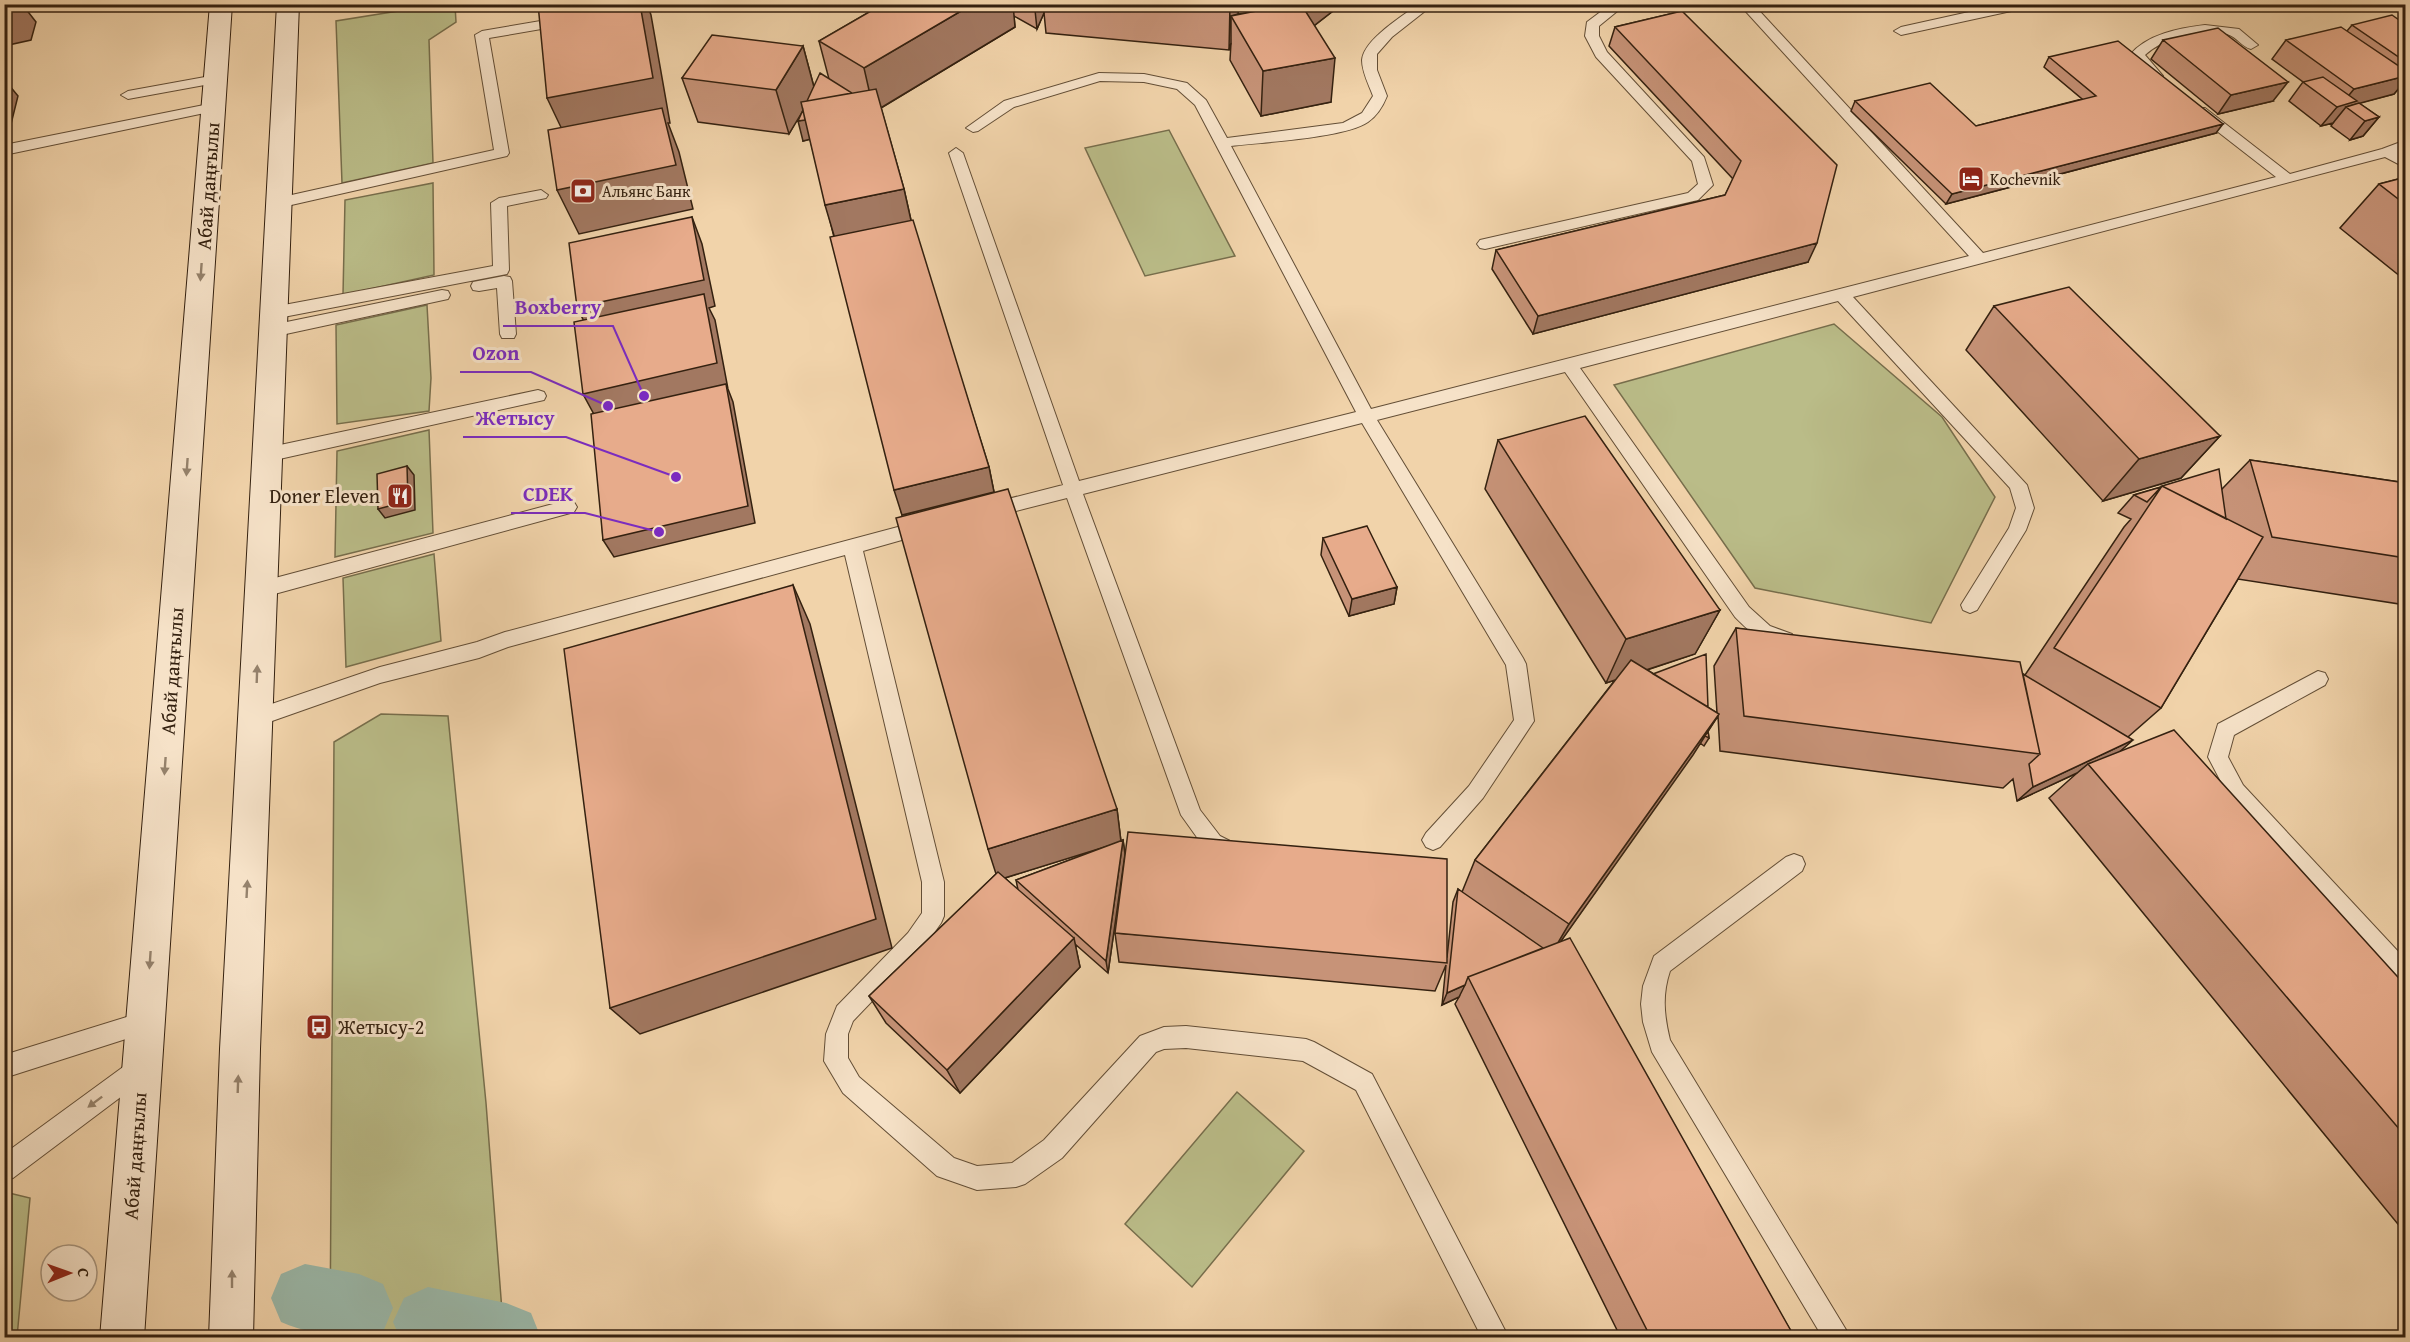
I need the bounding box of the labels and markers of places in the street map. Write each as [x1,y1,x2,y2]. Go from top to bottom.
hotel icon: Kochevnik [1956,164,1986,194]
place label: Kochevnik [1990,167,2061,191]
bank icon: Альянс Банк [568,176,598,206]
place label: Альянс Банк [602,179,691,203]
callout: Boxberry [503,287,613,326]
callout: Ozon [460,333,531,372]
callout: Жетысу [463,398,566,437]
callout: CDEK [511,474,585,513]
place label: Doner Eleven [269,481,380,510]
restaurant icon: Doner Eleven [385,481,415,511]
bus stop icon: Жетысу-2 [304,1012,334,1042]
place label: Жетысу-2 [337,1012,424,1041]

